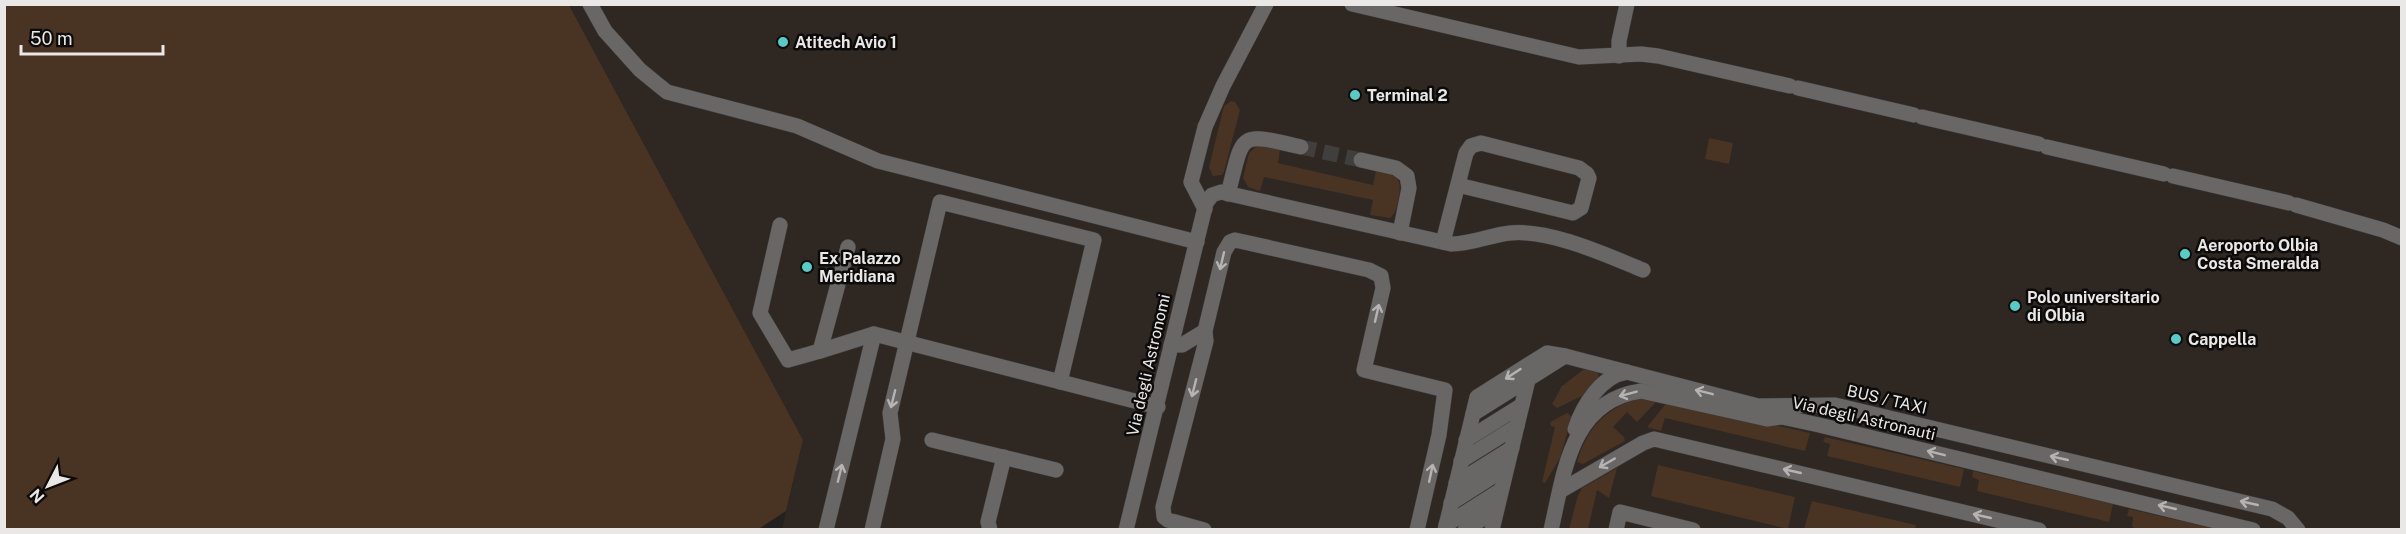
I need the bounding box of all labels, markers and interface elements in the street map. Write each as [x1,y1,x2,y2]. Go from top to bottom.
scale bar [21,18,164,56]
text: 50 m [30,28,73,49]
place label: Atitech Avio 1 [795,33,897,52]
marker: Atitech Avio 1 [776,35,790,49]
place label: Terminal 2 [1367,86,1448,105]
marker: Terminal 2 [1348,88,1362,102]
place label: Aeroporto Olbia Costa Smeralda [2197,236,2319,273]
marker: Aeroporto Olbia Costa Smeralda [2178,247,2192,261]
place label: Ex Palazzo Meridiana [819,249,901,286]
one-way arrow [1215,252,1227,271]
marker: Ex Palazzo Meridiana [800,260,814,274]
place label: Polo universitario di Olbia [2027,288,2160,325]
street label: Via degli Astronomi [1123,292,1174,438]
marker: Polo universitario di Olbia [2008,299,2022,313]
one-way arrow [1371,304,1383,323]
place label: Cappella [2188,330,2256,349]
marker: Cappella [2169,332,2183,346]
one-way arrow [1505,369,1522,381]
one-way arrow [1187,378,1199,397]
street label: BUS / TAXI [1845,381,1929,418]
one-way arrow [1695,385,1714,397]
one-way arrow [886,389,898,408]
one-way arrow [1619,389,1638,401]
street label: Via degli Astronauti [1790,393,1937,444]
one-way arrow [1927,447,1946,459]
one-way arrow [2050,451,2069,463]
north arrow [18,456,78,516]
one-way arrow [1599,458,1616,470]
one-way arrow [834,463,846,482]
one-way arrow [1426,464,1438,483]
one-way arrow [1783,465,1802,477]
text: N [26,485,48,507]
one-way arrow [2239,497,2258,509]
one-way arrow [2157,501,2176,513]
one-way arrow [1973,510,1992,521]

